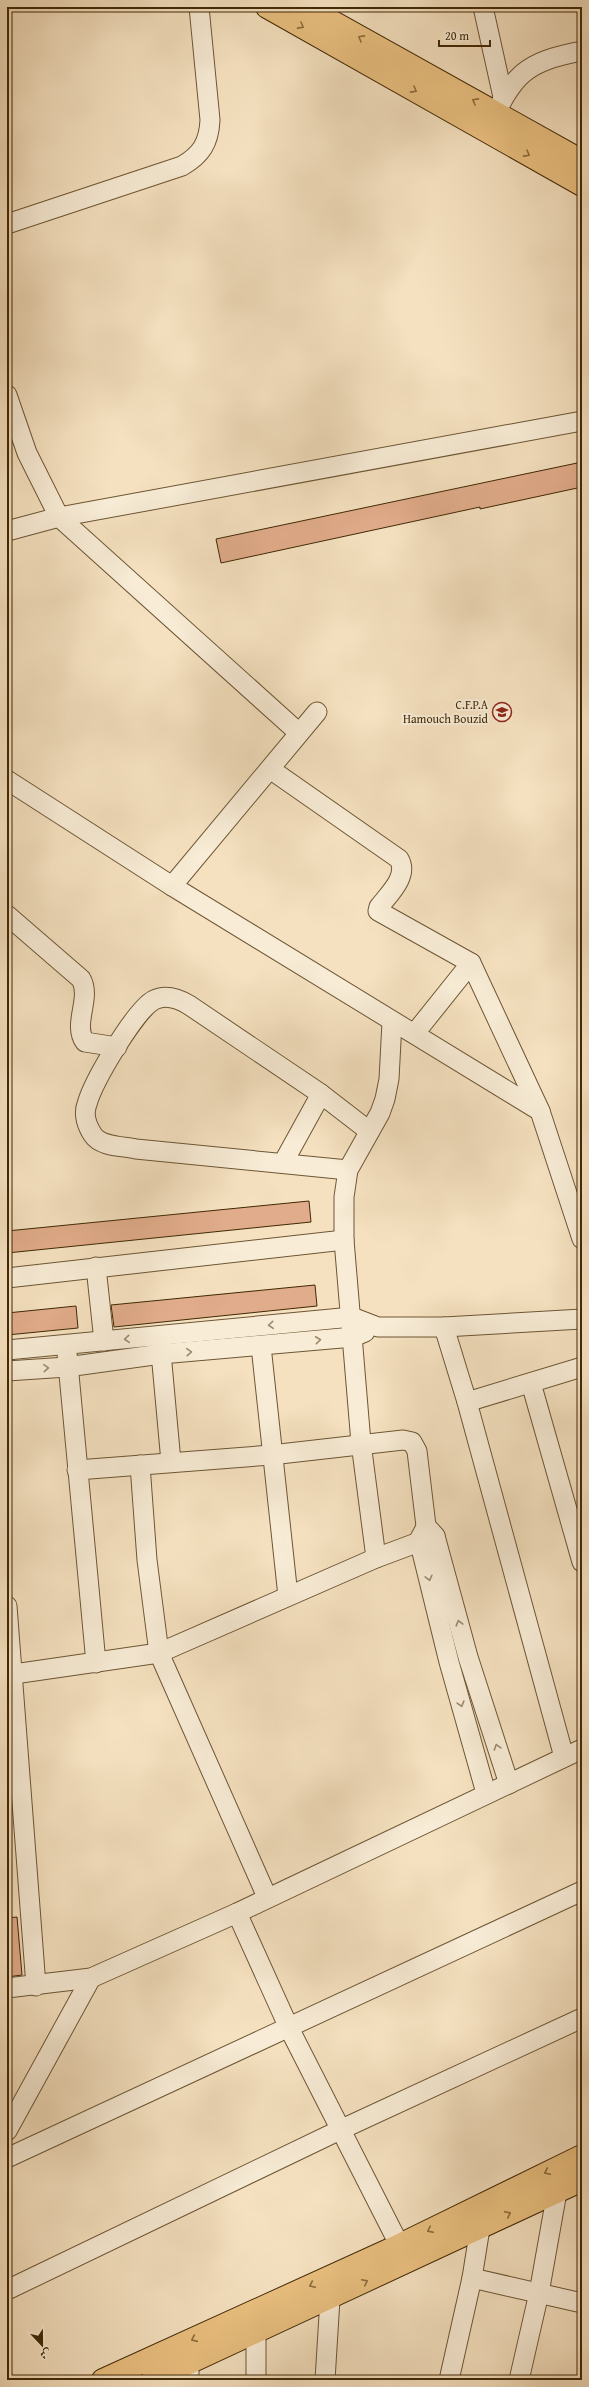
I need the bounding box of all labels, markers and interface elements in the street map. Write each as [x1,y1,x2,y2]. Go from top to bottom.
one-way arrow [296,22,304,29]
scale bar [439,22,490,48]
text: 20 m [445,27,469,44]
one-way arrow [358,35,365,42]
one-way arrow [410,85,417,93]
one-way arrow [472,98,479,105]
one-way arrow [523,149,530,156]
place label: C.F.P.A Hamouch Bouzid [403,696,489,727]
school or university icon: C.F.P.A Hamouch Bouzid [491,701,513,723]
one-way arrow [268,1320,274,1329]
one-way arrow [124,1334,130,1343]
one-way arrow [315,1336,321,1345]
one-way arrow [186,1347,192,1356]
one-way arrow [43,1364,49,1373]
one-way arrow [424,1575,432,1581]
one-way arrow [455,1620,464,1627]
one-way arrow [456,1700,465,1707]
one-way arrow [493,1744,502,1751]
one-way arrow [543,2168,550,2176]
one-way arrow [504,2211,512,2219]
one-way arrow [427,2225,434,2233]
one-way arrow [361,2279,369,2287]
one-way arrow [309,2280,317,2288]
north arrow [22,2325,62,2365]
one-way arrow [191,2334,198,2342]
text: ش [38,2345,54,2364]

